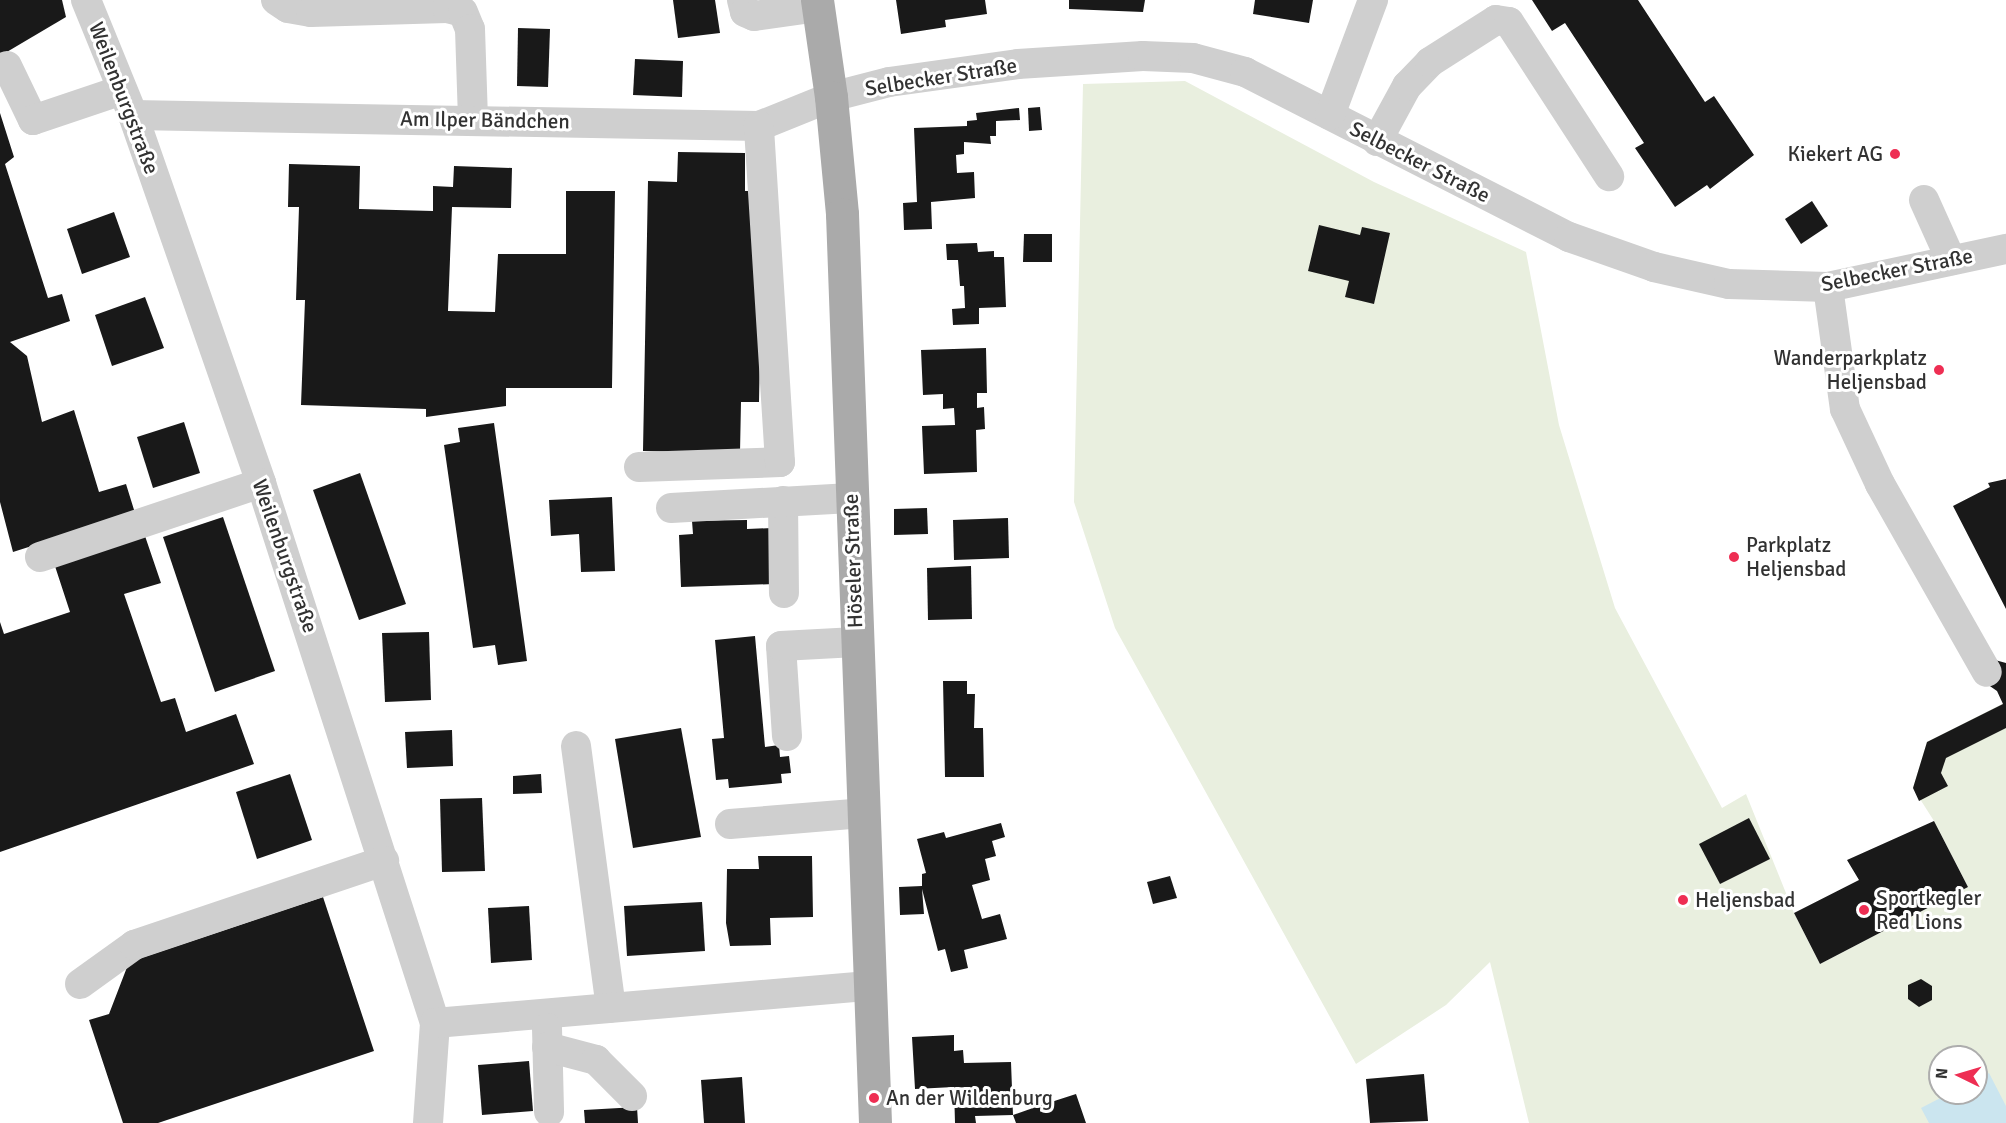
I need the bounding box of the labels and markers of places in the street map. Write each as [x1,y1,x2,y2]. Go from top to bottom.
place label: Kiekert AG [1787,141,1883,167]
marker: Kiekert AG [1888,147,1902,161]
place label: Wanderparkplatz Heljensbad [1774,345,1927,395]
marker: Wanderparkplatz Heljensbad [1932,363,1946,377]
place label: Parkplatz Heljensbad [1746,532,1847,582]
marker: Parkplatz Heljensbad [1727,550,1741,564]
place label: Sportkegler Red Lions [1876,885,1981,935]
place label: Heljensbad [1695,887,1796,913]
marker: Heljensbad [1676,893,1690,907]
marker: Sportkegler Red Lions [1857,903,1871,917]
place label: An der Wildenburg [886,1085,1053,1111]
marker: An der Wildenburg [867,1091,881,1105]

